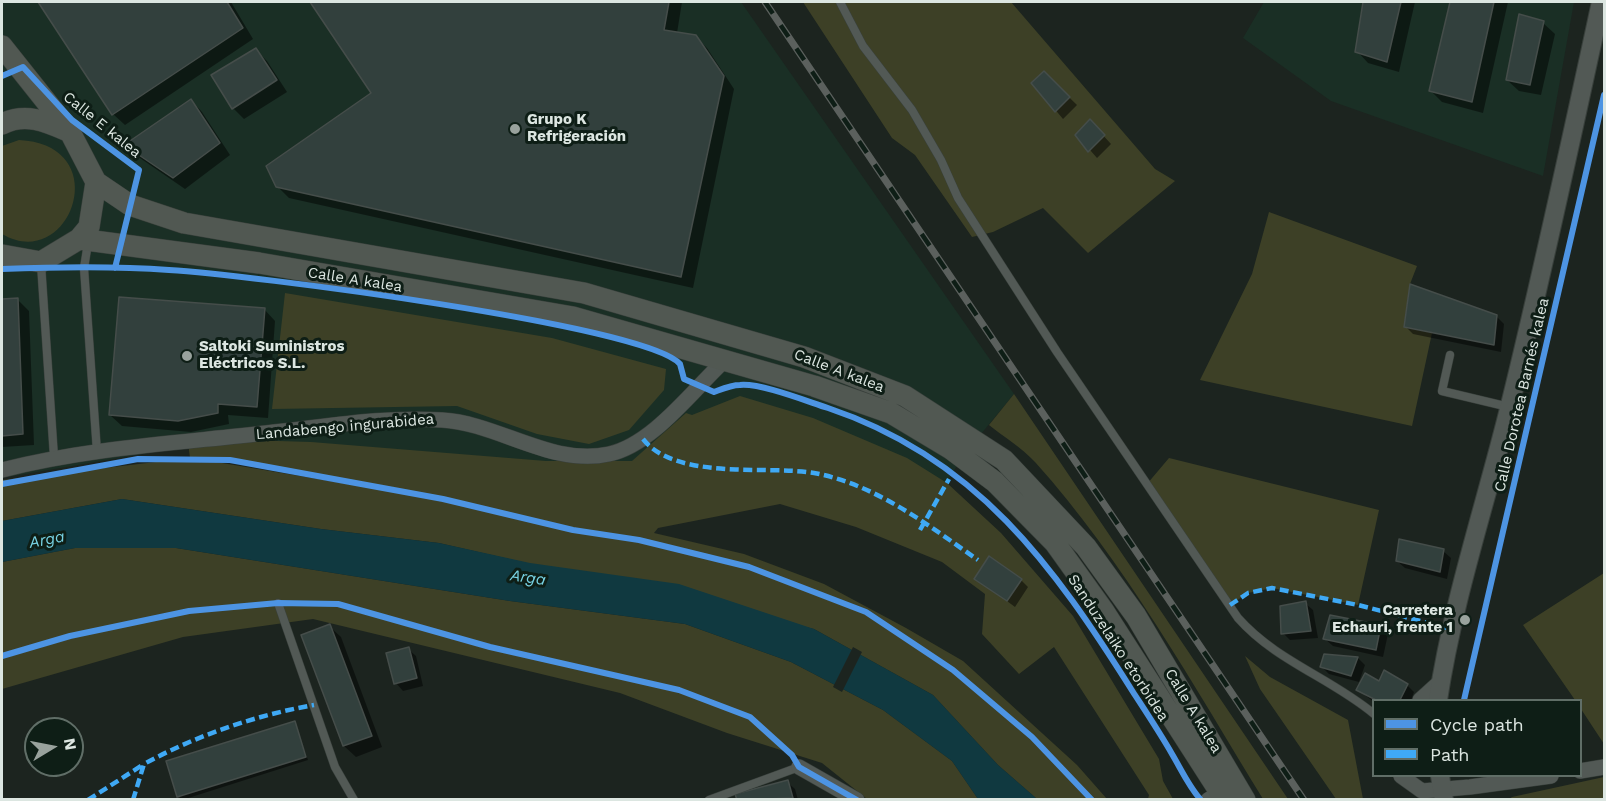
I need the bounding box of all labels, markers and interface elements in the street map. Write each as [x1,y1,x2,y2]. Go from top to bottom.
street label: Calle E kalea [59,88,145,162]
place label: Grupo K Refrigeración [527,111,626,146]
marker: Grupo K Refrigeración [508,122,522,136]
street label: Calle A kalea [307,264,403,296]
street label: Calle Dorotea Barnés kalea [1491,296,1553,494]
place label: Saltoki Suministros Eléctricos S.L. [199,338,344,373]
street label: Calle A kalea [791,346,887,396]
marker: Saltoki Suministros Eléctricos S.L. [180,349,194,363]
street label: Landabengo ingurabidea [255,410,435,444]
water label: Arga [28,527,66,553]
water label: Arga [509,566,547,590]
street label: Sanduzelaiko etorbidea [1064,571,1172,725]
place label: Carretera Echauri, frente 1 [1332,602,1453,637]
marker: Carretera Echauri, frente 1 [1458,613,1472,627]
street label: Calle A kalea [1161,666,1225,756]
legend [1372,699,1582,777]
text: Cycle path [1430,714,1524,735]
north arrow [24,717,84,777]
text: N [60,737,81,752]
text: Path [1430,744,1470,765]

